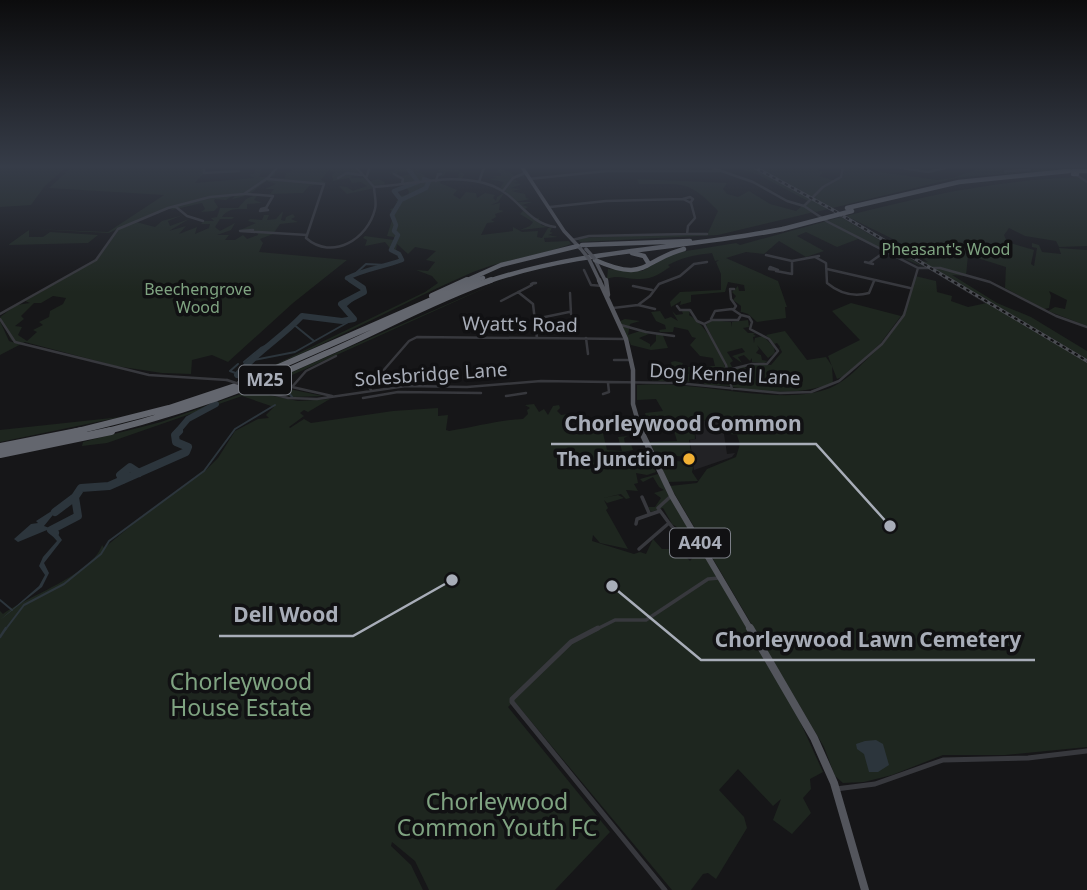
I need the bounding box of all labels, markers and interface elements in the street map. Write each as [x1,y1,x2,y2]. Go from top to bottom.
park label: Pheasant's Wood [882,238,1010,260]
park label: Beechengrove Wood [144,278,252,318]
street label: Wyatt's Road [462,310,578,338]
street label: Solesbridge Lane [354,356,508,392]
street label: Dog Kennel Lane [649,357,801,391]
road number: M25 [239,366,291,394]
callout: Chorleywood Common [551,402,816,444]
text: Chorleywood Common [564,409,802,437]
place label: The Junction [556,446,675,472]
marker: The Junction [681,451,697,467]
road number: A404 [670,528,730,558]
callout: Dell Wood [219,594,353,636]
text: Dell Wood [233,600,339,628]
callout: Chorleywood Lawn Cemetery [701,618,1035,660]
text: Chorleywood Lawn Cemetery [715,625,1021,653]
park label: Chorleywood House Estate [170,665,312,723]
park label: Chorleywood Common Youth FC [397,785,597,843]

